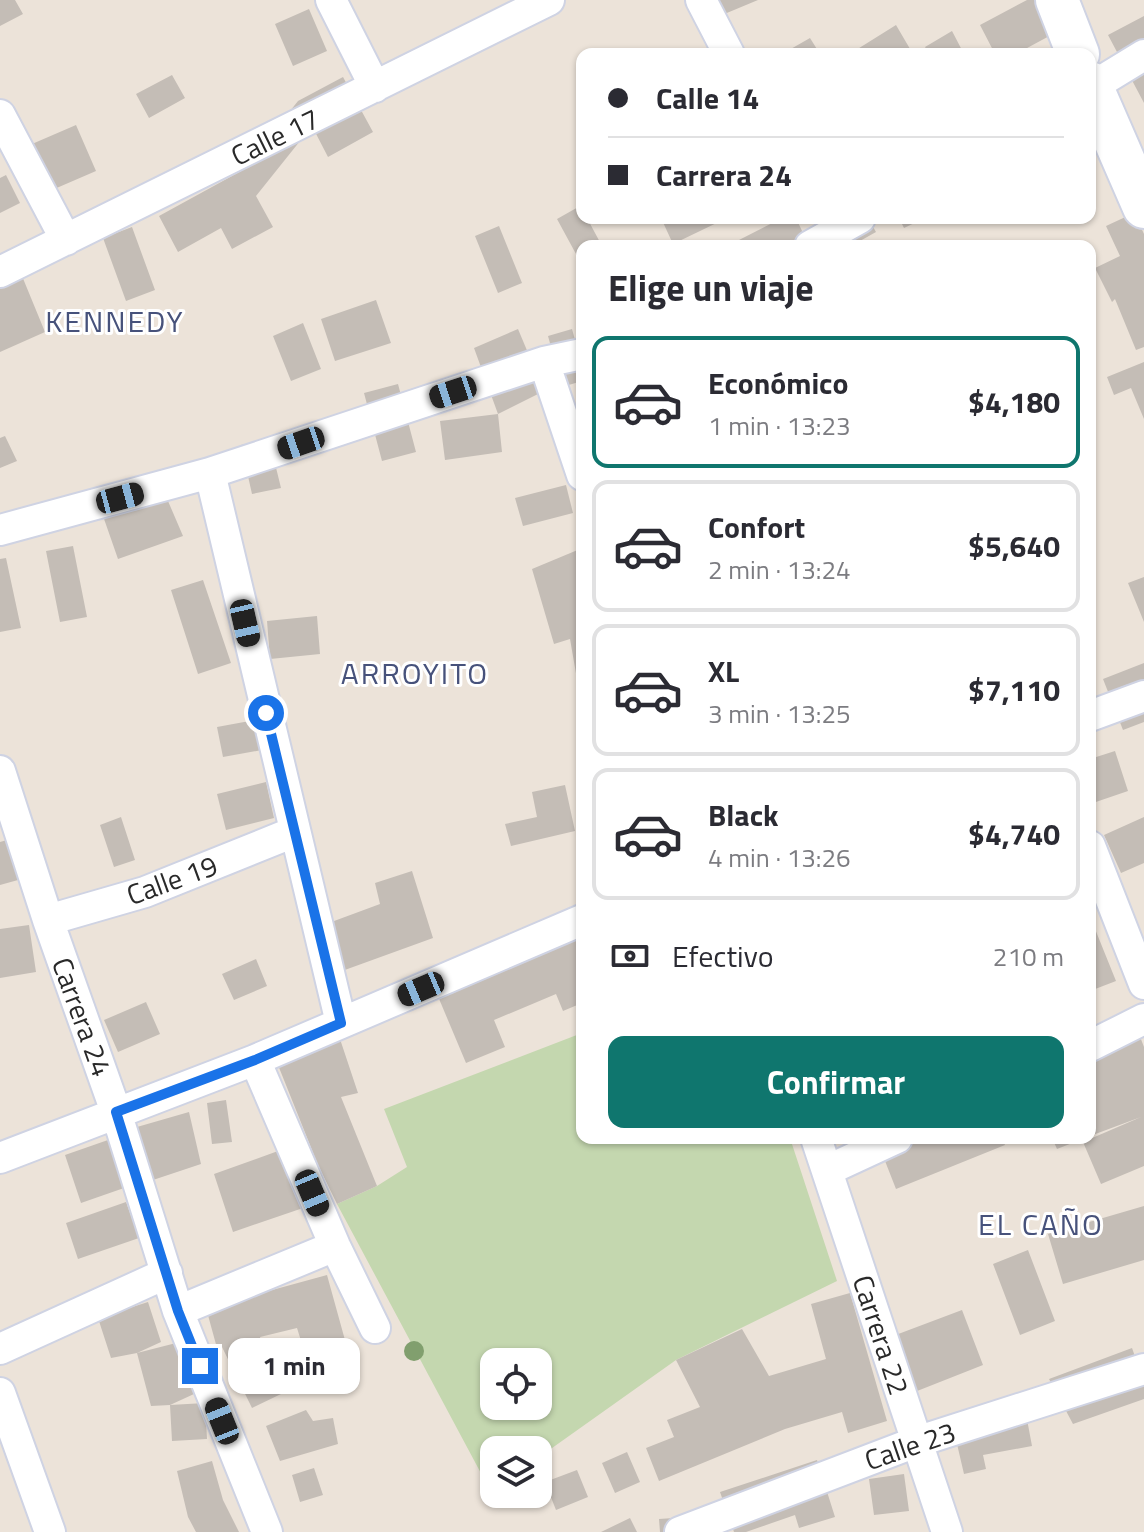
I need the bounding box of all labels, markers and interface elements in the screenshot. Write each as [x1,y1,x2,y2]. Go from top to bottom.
text: Calle 14 [656,75,759,121]
street label: Calle 17 [223,97,326,176]
text: Carrera 24 [656,152,792,198]
text: Elige un viaje [608,260,814,315]
district label: KENNEDY [45,298,185,344]
text: Económico [708,360,848,406]
icon: car [612,366,684,438]
car [426,373,480,411]
text: $4,180 [968,379,1060,425]
text: 1 min · 13:23 [708,406,851,445]
car [274,424,328,462]
car [94,480,146,516]
text: Confort [708,504,805,550]
icon: car [612,510,684,582]
text: $5,640 [968,523,1060,569]
text: 2 min · 13:24 [708,550,851,589]
car [228,597,262,649]
text: XL [708,648,739,694]
district label: ARROYITO [341,650,489,696]
icon: car [612,654,684,726]
text: $7,110 [968,667,1060,713]
text: 3 min · 13:25 [708,694,851,733]
route start [248,695,284,731]
text: Black [708,792,779,838]
icon: car [612,798,684,870]
text: $4,740 [968,811,1060,857]
text: 4 min · 13:26 [708,838,851,877]
street label: Calle 19 [120,843,223,916]
text: Efectivo [672,933,774,979]
icon: cash [608,934,652,978]
text: 210 m [993,937,1064,976]
street label: Carrera 24 [41,951,124,1082]
car [394,969,448,1009]
button: Confirmar [608,1036,1064,1128]
car [292,1166,332,1220]
district label: EL CAÑO [978,1201,1104,1247]
street label: Carrera 22 [842,1269,921,1400]
callout: 1 min [228,1338,360,1394]
text: 1 min [262,1346,326,1385]
route end [182,1348,218,1384]
map controls [480,1348,552,1508]
button: locate [480,1348,552,1420]
car [202,1394,242,1448]
street label: Calle 23 [858,1410,961,1481]
button: layers [480,1436,552,1508]

